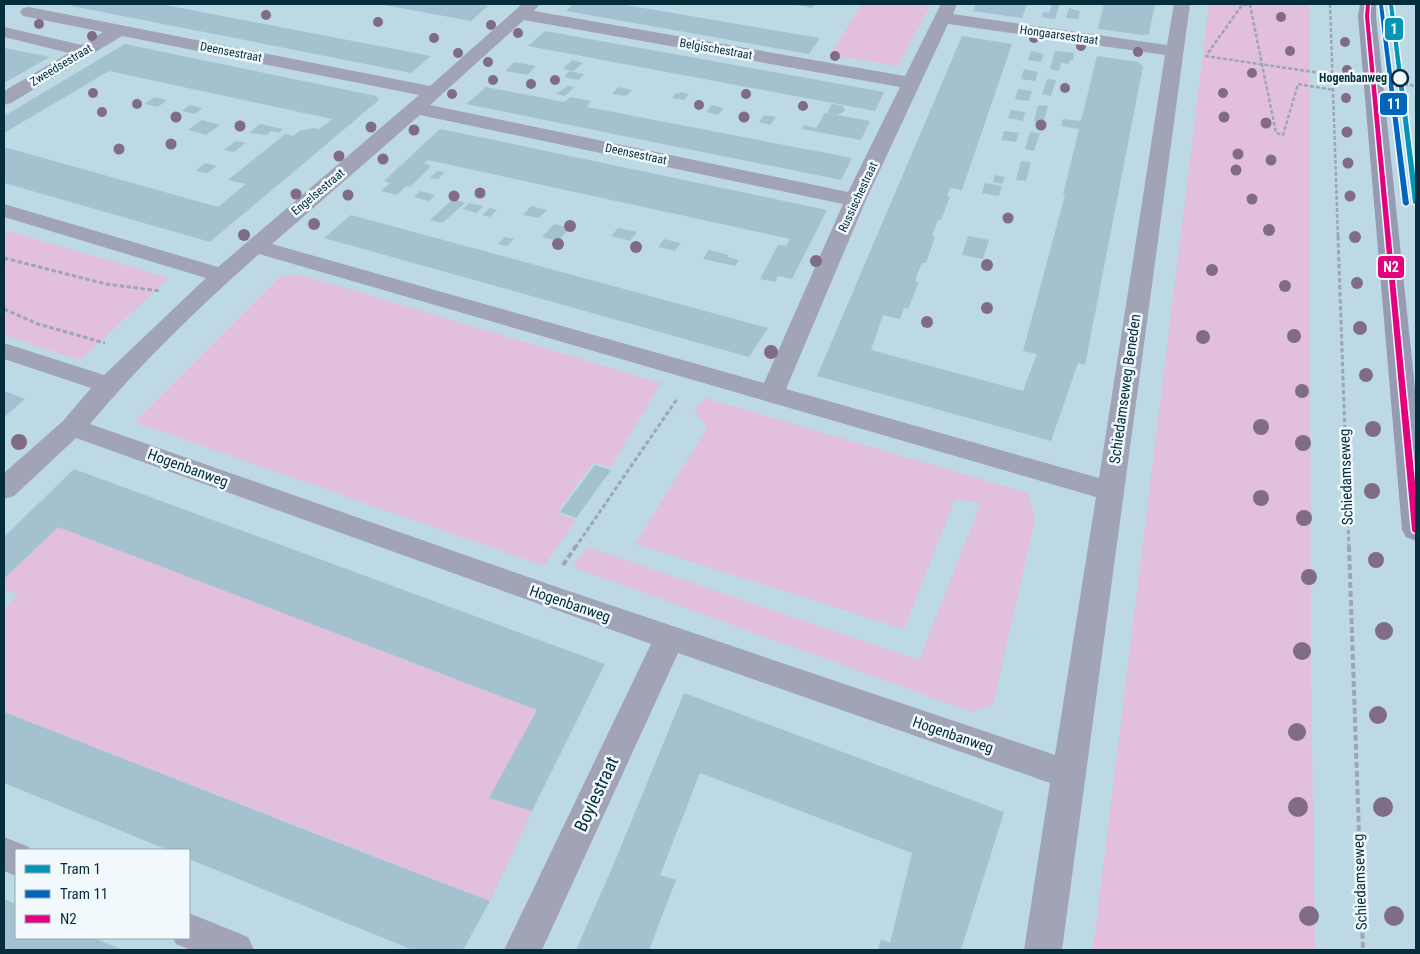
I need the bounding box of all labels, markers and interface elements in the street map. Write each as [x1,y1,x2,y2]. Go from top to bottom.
line badge: 1 [1384,17,1404,41]
text: 1 [1390,21,1398,37]
street label: Hongaarsestraat [1019,23,1100,47]
street label: Belgischestraat [679,36,754,62]
street label: Deensestraat [199,39,263,65]
street label: Zweedsestraat [28,41,95,89]
marker: Hogenbanweg [1391,69,1409,87]
place label: Hogenbanweg [1319,71,1387,85]
line badge: 11 [1379,92,1408,116]
text: 11 [1387,96,1401,112]
street label: Deensestraat [604,141,668,167]
street label: Russischestraat [836,159,881,234]
street label: Engelsestraat [289,166,348,218]
line badge: N2 [1377,255,1405,279]
text: N2 [1383,259,1399,275]
street label: Schiedamseweg Beneden [1106,313,1144,465]
street label: Schiedamseweg [1335,429,1357,525]
street label: Hogenbanweg [145,445,231,491]
street label: Hogenbanweg [527,582,613,626]
street label: Hogenbanweg [910,713,996,757]
street label: Boylestraat [570,753,622,835]
street label: Schiedamseweg [1349,834,1371,930]
legend [15,849,190,939]
text: Tram 1 [60,860,101,878]
text: Tram 11 [60,885,108,903]
text: N2 [60,910,77,928]

